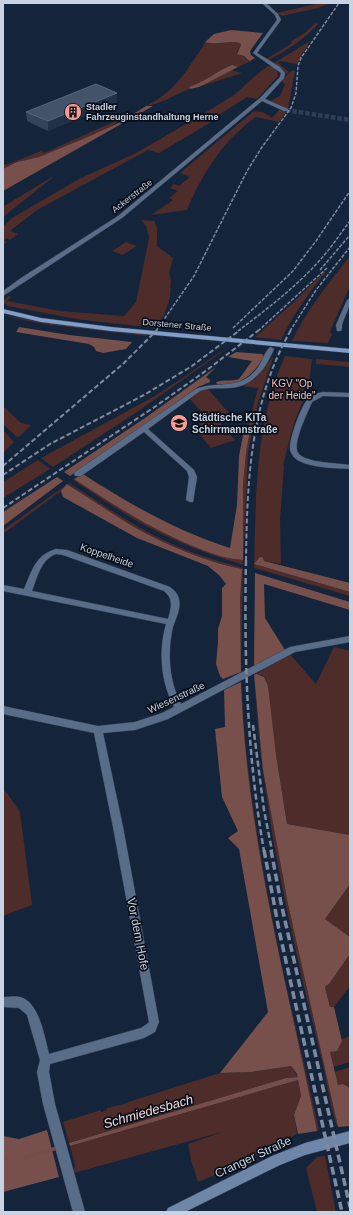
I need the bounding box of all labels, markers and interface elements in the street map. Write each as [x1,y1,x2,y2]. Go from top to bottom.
building icon: Stadler Fahrzeuginstandhaltung Herne [63,102,83,122]
place label: Stadler Fahrzeuginstandhaltung Herne [86,102,219,122]
street label: Ackerstraße [110,177,154,215]
street label: Dorstener Straße [142,317,212,333]
park label: KGV "Op der Heide" [269,378,316,401]
place label: Städtische KiTa Schirrmannstraße [192,412,278,435]
school or university icon: Städtische KiTa Schirrmannstraße [169,413,189,433]
street label: Koppelheide [79,541,135,570]
street label: Wiesenstraße [146,679,207,715]
street label: Vor dem Hofe [124,897,152,972]
water label: Schmiedesbach [102,1092,195,1131]
street label: Cranger Straße [213,1133,294,1181]

